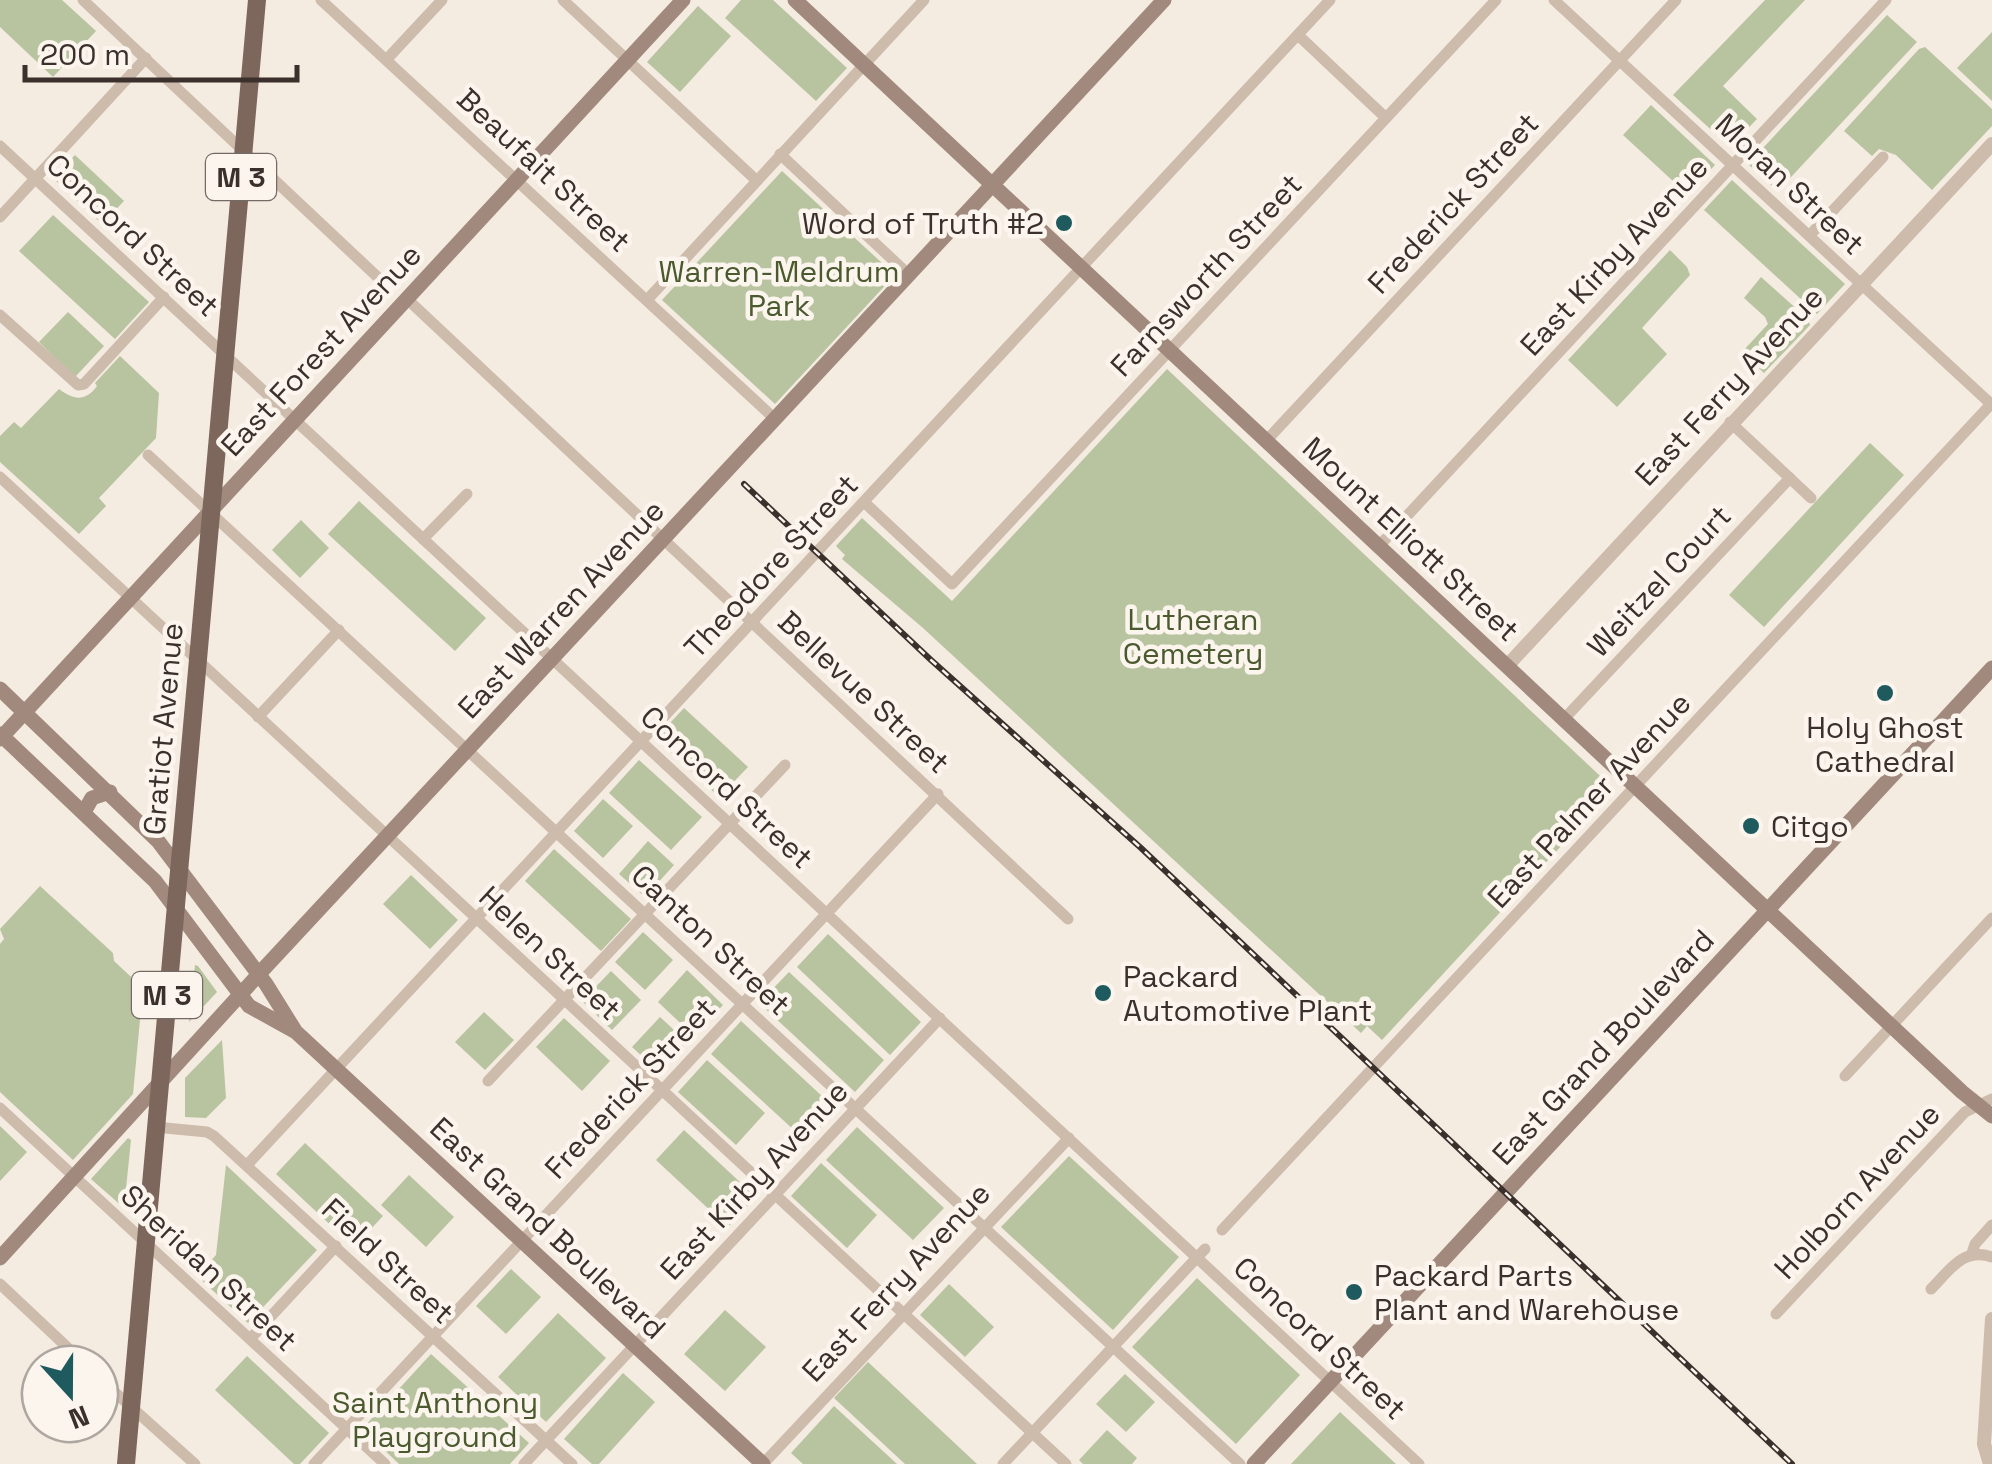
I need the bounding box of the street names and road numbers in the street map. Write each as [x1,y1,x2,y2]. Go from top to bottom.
street label: Beaufait Street [449,79,639,261]
street label: Frederick Street [1359,104,1547,302]
street label: Moran Street [1707,105,1873,263]
street label: Concord Street [38,145,228,325]
street label: East Kirby Avenue [1511,148,1717,364]
road number: M 3 [206,154,276,200]
street label: Farnsworth Street [1102,165,1310,385]
street label: East Forest Avenue [212,236,430,464]
street label: East Ferry Avenue [1626,278,1832,494]
street label: Mount Elliott Street [1294,428,1528,650]
street label: Theodore Street [676,466,866,666]
street label: East Warren Avenue [449,491,673,727]
street label: Weitzel Court [1579,497,1739,665]
street label: Bellevue Street [770,602,958,782]
street label: Gratiot Avenue [134,621,192,837]
street label: East Palmer Avenue [1479,684,1699,916]
street label: Concord Street [632,697,822,877]
street label: Canton Street [623,856,799,1024]
street label: Helen Street [471,877,629,1029]
street label: East Grand Boulevard [1484,921,1722,1173]
road number: M 3 [132,972,202,1018]
street label: Frederick Street [536,989,724,1187]
street label: East Kirby Avenue [651,1072,857,1288]
street label: Holborn Avenue [1766,1095,1948,1287]
street label: East Grand Boulevard [422,1109,674,1347]
street label: East Ferry Avenue [793,1174,999,1390]
street label: Sheridan Street [112,1176,306,1360]
street label: Field Street [313,1190,463,1332]
street label: Concord Street [1225,1248,1415,1428]

